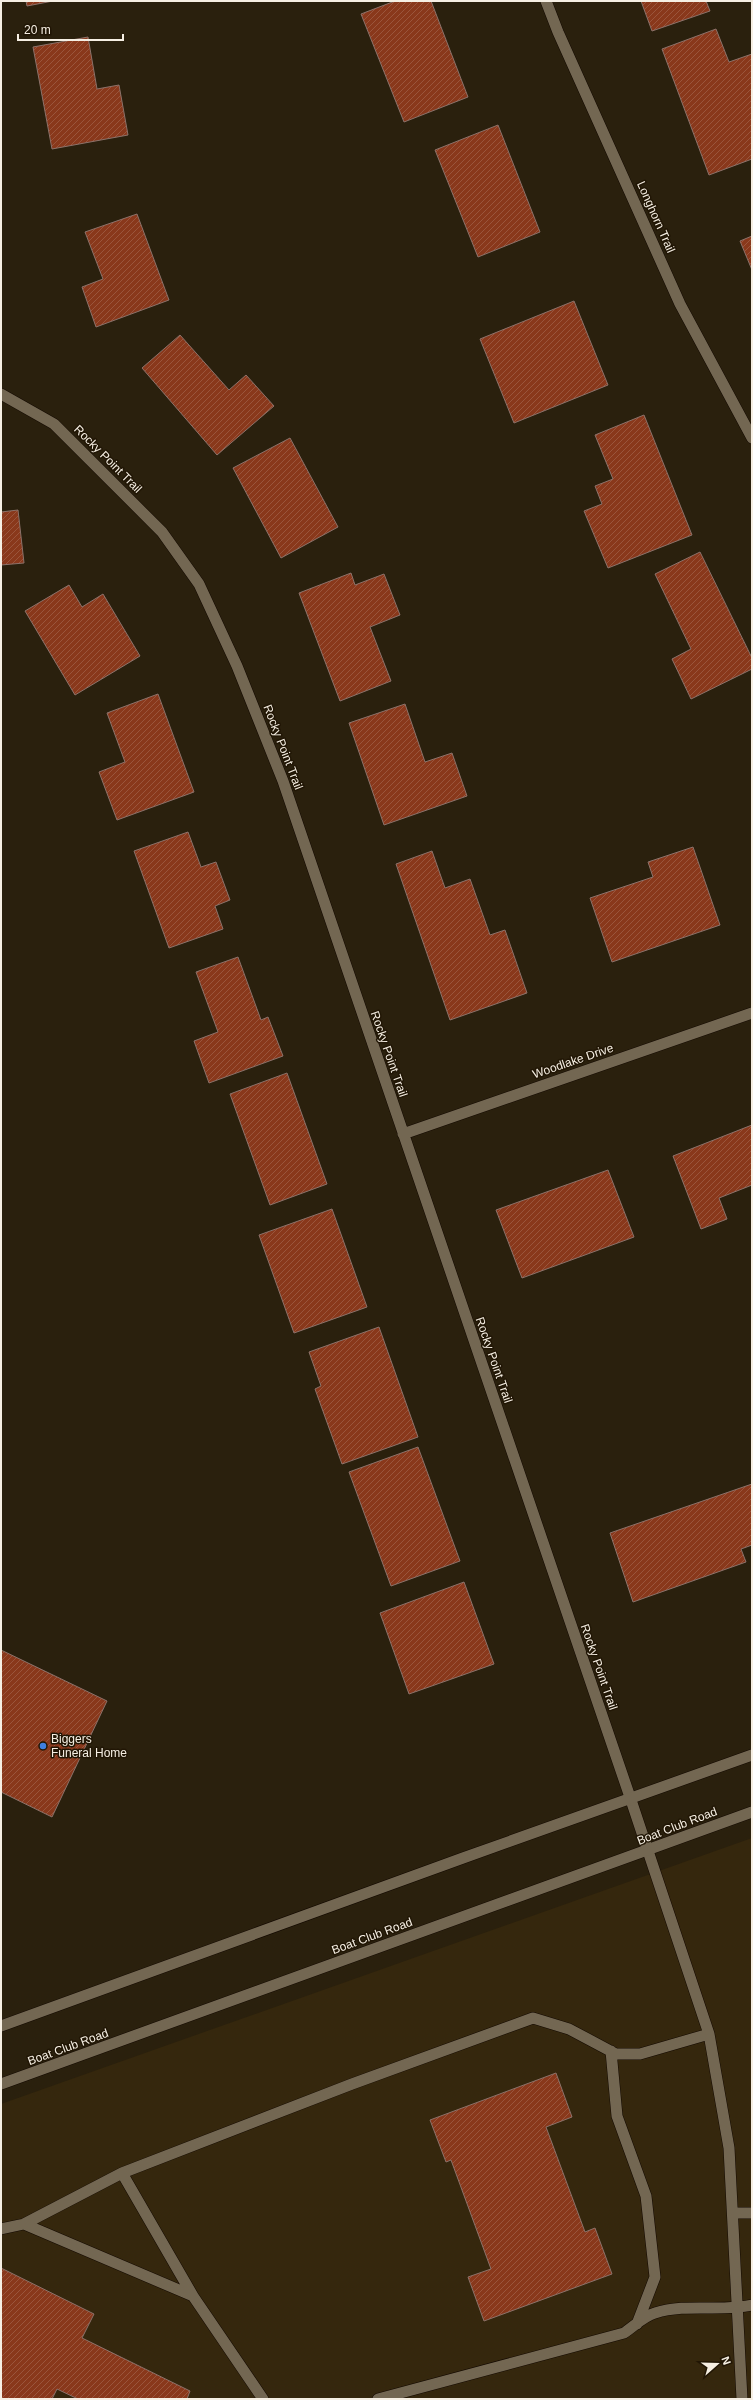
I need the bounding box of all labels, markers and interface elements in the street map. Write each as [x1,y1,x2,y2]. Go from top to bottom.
scale bar [18,16,123,42]
text: 20 m [24,23,51,37]
street label: Longhorn Trail [634,179,678,255]
street label: Rocky Point Trail [71,422,145,496]
street label: Rocky Point Trail [260,702,306,792]
street label: Rocky Point Trail [368,1009,410,1099]
street label: Woodlake Drive [531,1041,616,1081]
street label: Rocky Point Trail [473,1315,515,1405]
street label: Rocky Point Trail [578,1622,620,1712]
place label: Biggers Funeral Home [51,1732,127,1760]
marker: Biggers Funeral Home [38,1741,48,1751]
street label: Boat Club Road [635,1804,719,1848]
street label: Boat Club Road [330,1915,414,1957]
street label: Boat Club Road [26,2026,110,2068]
north arrow [697,2344,737,2384]
text: N [719,2355,733,2366]

